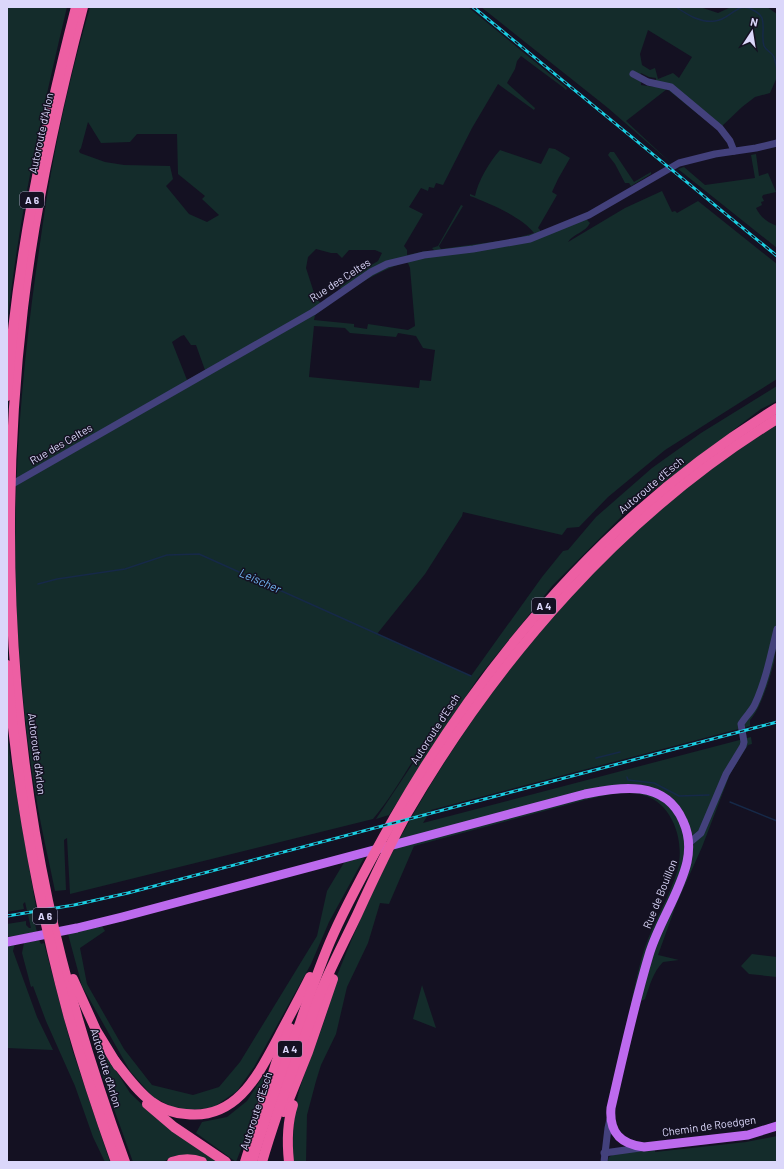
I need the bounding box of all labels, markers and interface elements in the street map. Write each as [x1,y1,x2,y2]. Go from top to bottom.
north arrow [732,12,772,52]
text: N [749,15,759,29]
street label: Autoroute d'Arlon [26,91,55,174]
road number: A 6 [20,192,44,208]
street label: Rue des Celtes [307,255,373,304]
street label: Rue des Celtes [27,420,94,467]
street label: Autoroute d'Esch [615,453,686,516]
water label: Leischer [237,565,284,596]
road number: A 4 [532,598,556,614]
street label: Autoroute d'Esch [407,691,462,766]
street label: Autoroute d'Arlon [26,712,49,796]
street label: Rue de Bouillon [640,857,679,930]
road number: A 6 [33,908,57,924]
street label: Autoroute d'Arlon [88,1027,125,1109]
road number: A 4 [278,1041,302,1057]
street label: Autoroute d'Esch [237,1070,274,1151]
street label: Chemin de Roedgen [661,1112,757,1139]

